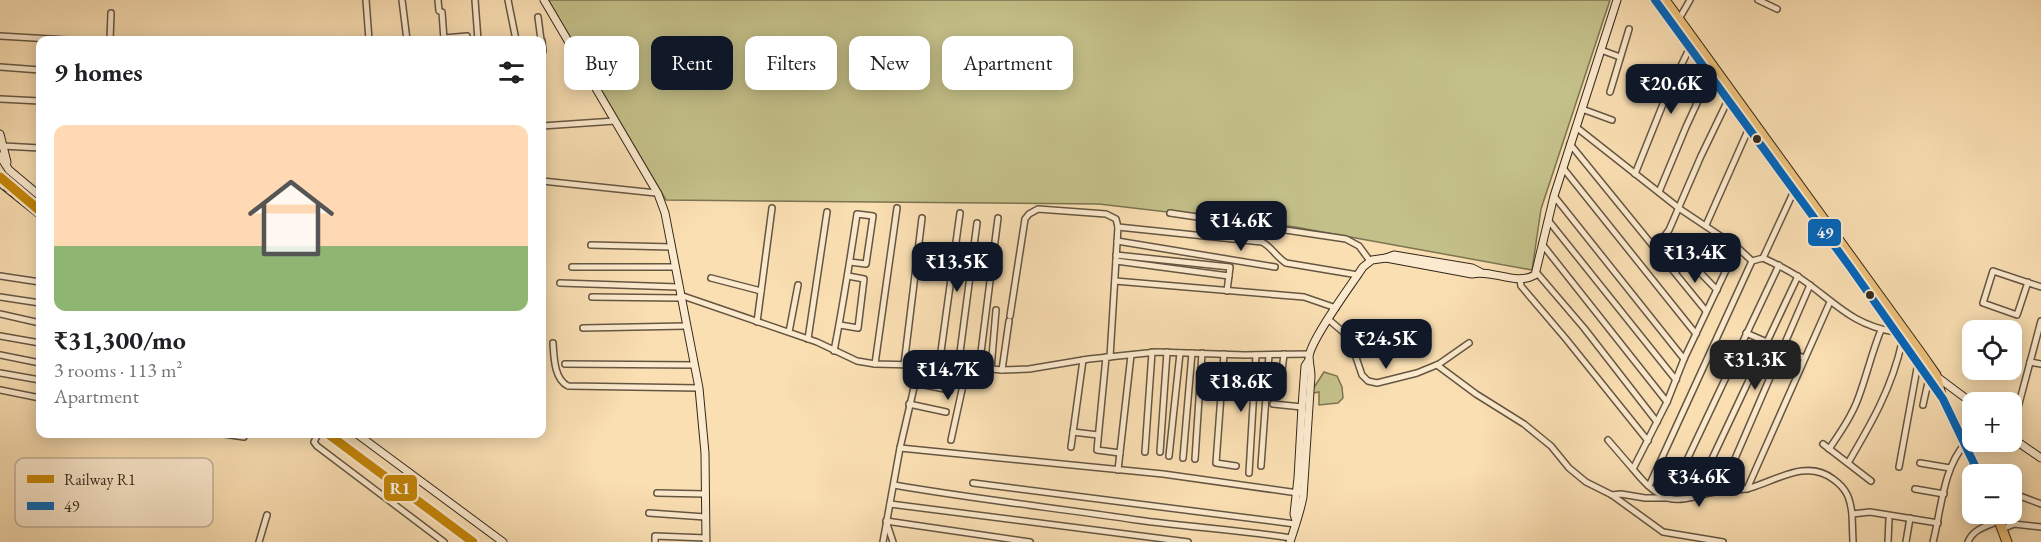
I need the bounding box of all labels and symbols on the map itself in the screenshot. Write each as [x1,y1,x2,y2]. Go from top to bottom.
pin: ₹20.6K [1622,64,1720,115]
unlabelled marker [1751,133,1763,145]
pin: ₹14.6K [1192,201,1290,252]
line badge: 49 [1807,218,1842,247]
text: 49 [1817,222,1834,243]
pin: ₹13.4K [1646,233,1744,284]
pin: ₹13.5K [908,242,1006,293]
unlabelled marker [1864,289,1876,301]
pin: ₹24.5K [1337,319,1435,370]
pin: ₹31.3K [1706,340,1804,391]
pin: ₹14.7K [899,350,997,401]
pin: ₹18.6K [1192,362,1290,413]
pin: ₹34.6K [1650,457,1748,508]
legend [15,458,213,527]
text: Railway R1 [64,469,136,490]
line badge: R1 [383,474,418,502]
text: R1 [390,478,410,499]
text: 49 [64,496,80,517]

